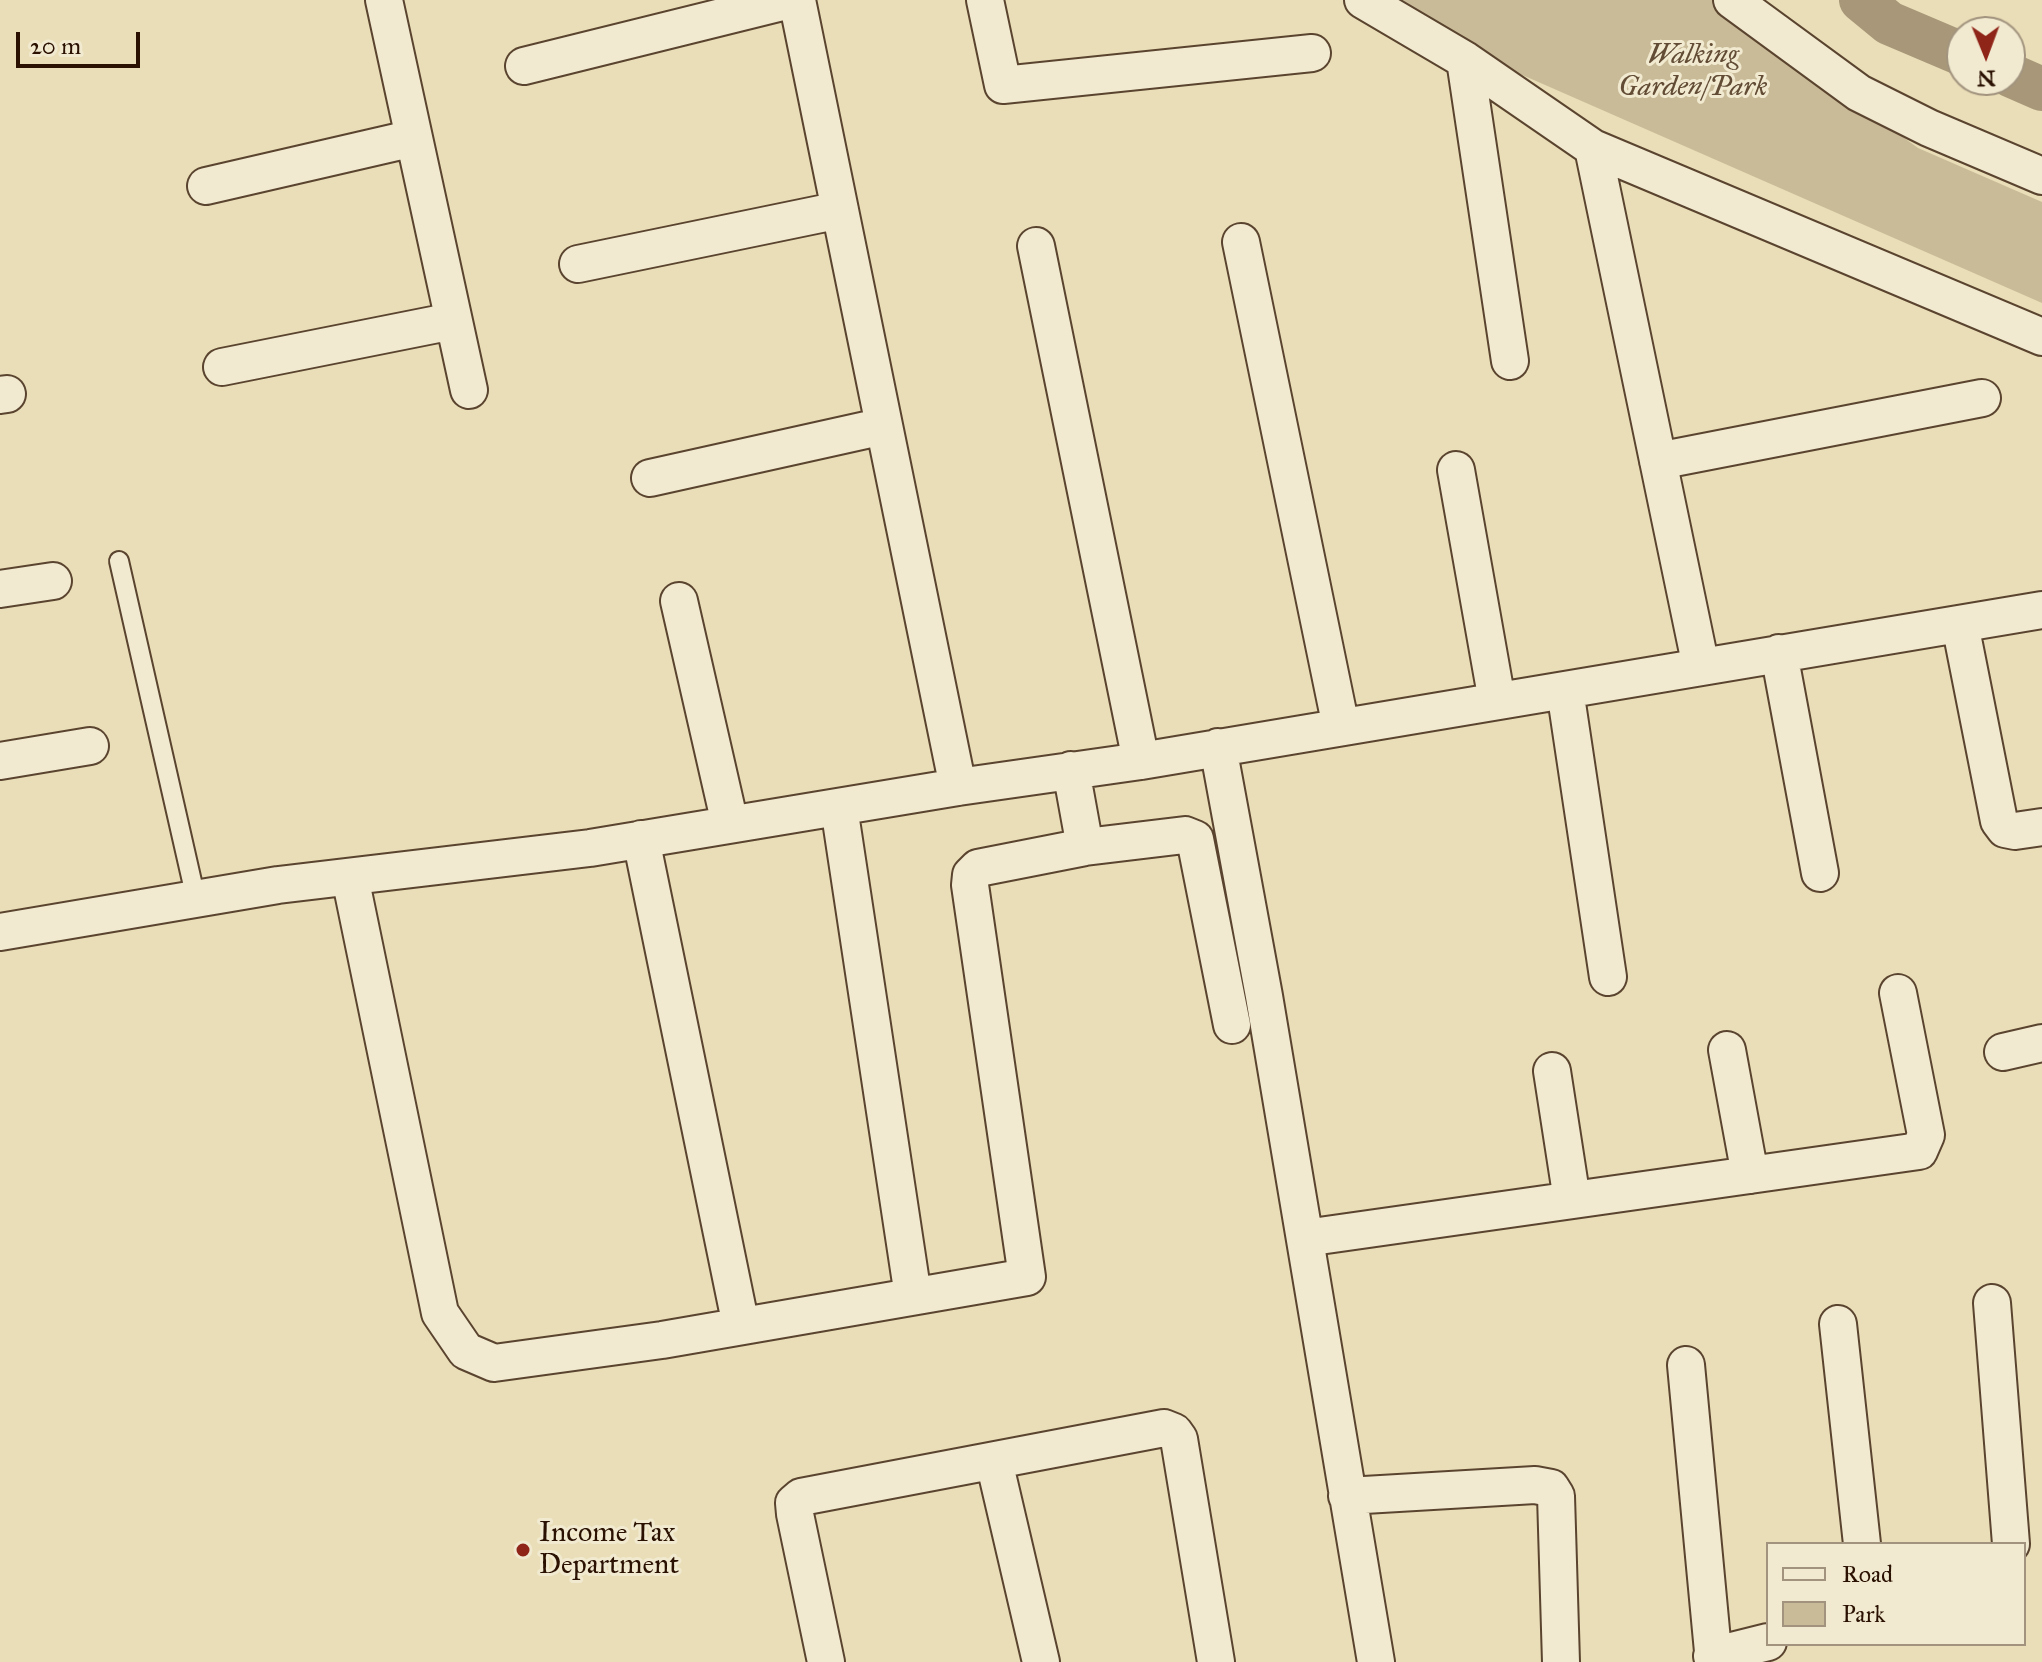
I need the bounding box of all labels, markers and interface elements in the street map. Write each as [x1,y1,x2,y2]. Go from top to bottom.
scale bar [20,16,144,66]
north arrow [1946,16,2026,96]
text: 20 m [30,31,81,61]
park label: Walking Garden/Park [1619,39,1767,105]
text: N [1977,65,1996,92]
place label: Income Tax Department [539,1517,679,1583]
marker: Income Tax Department [514,1541,532,1559]
legend [1766,1542,2026,1646]
text: Road [1842,1559,1893,1589]
text: Park [1842,1599,1885,1629]

